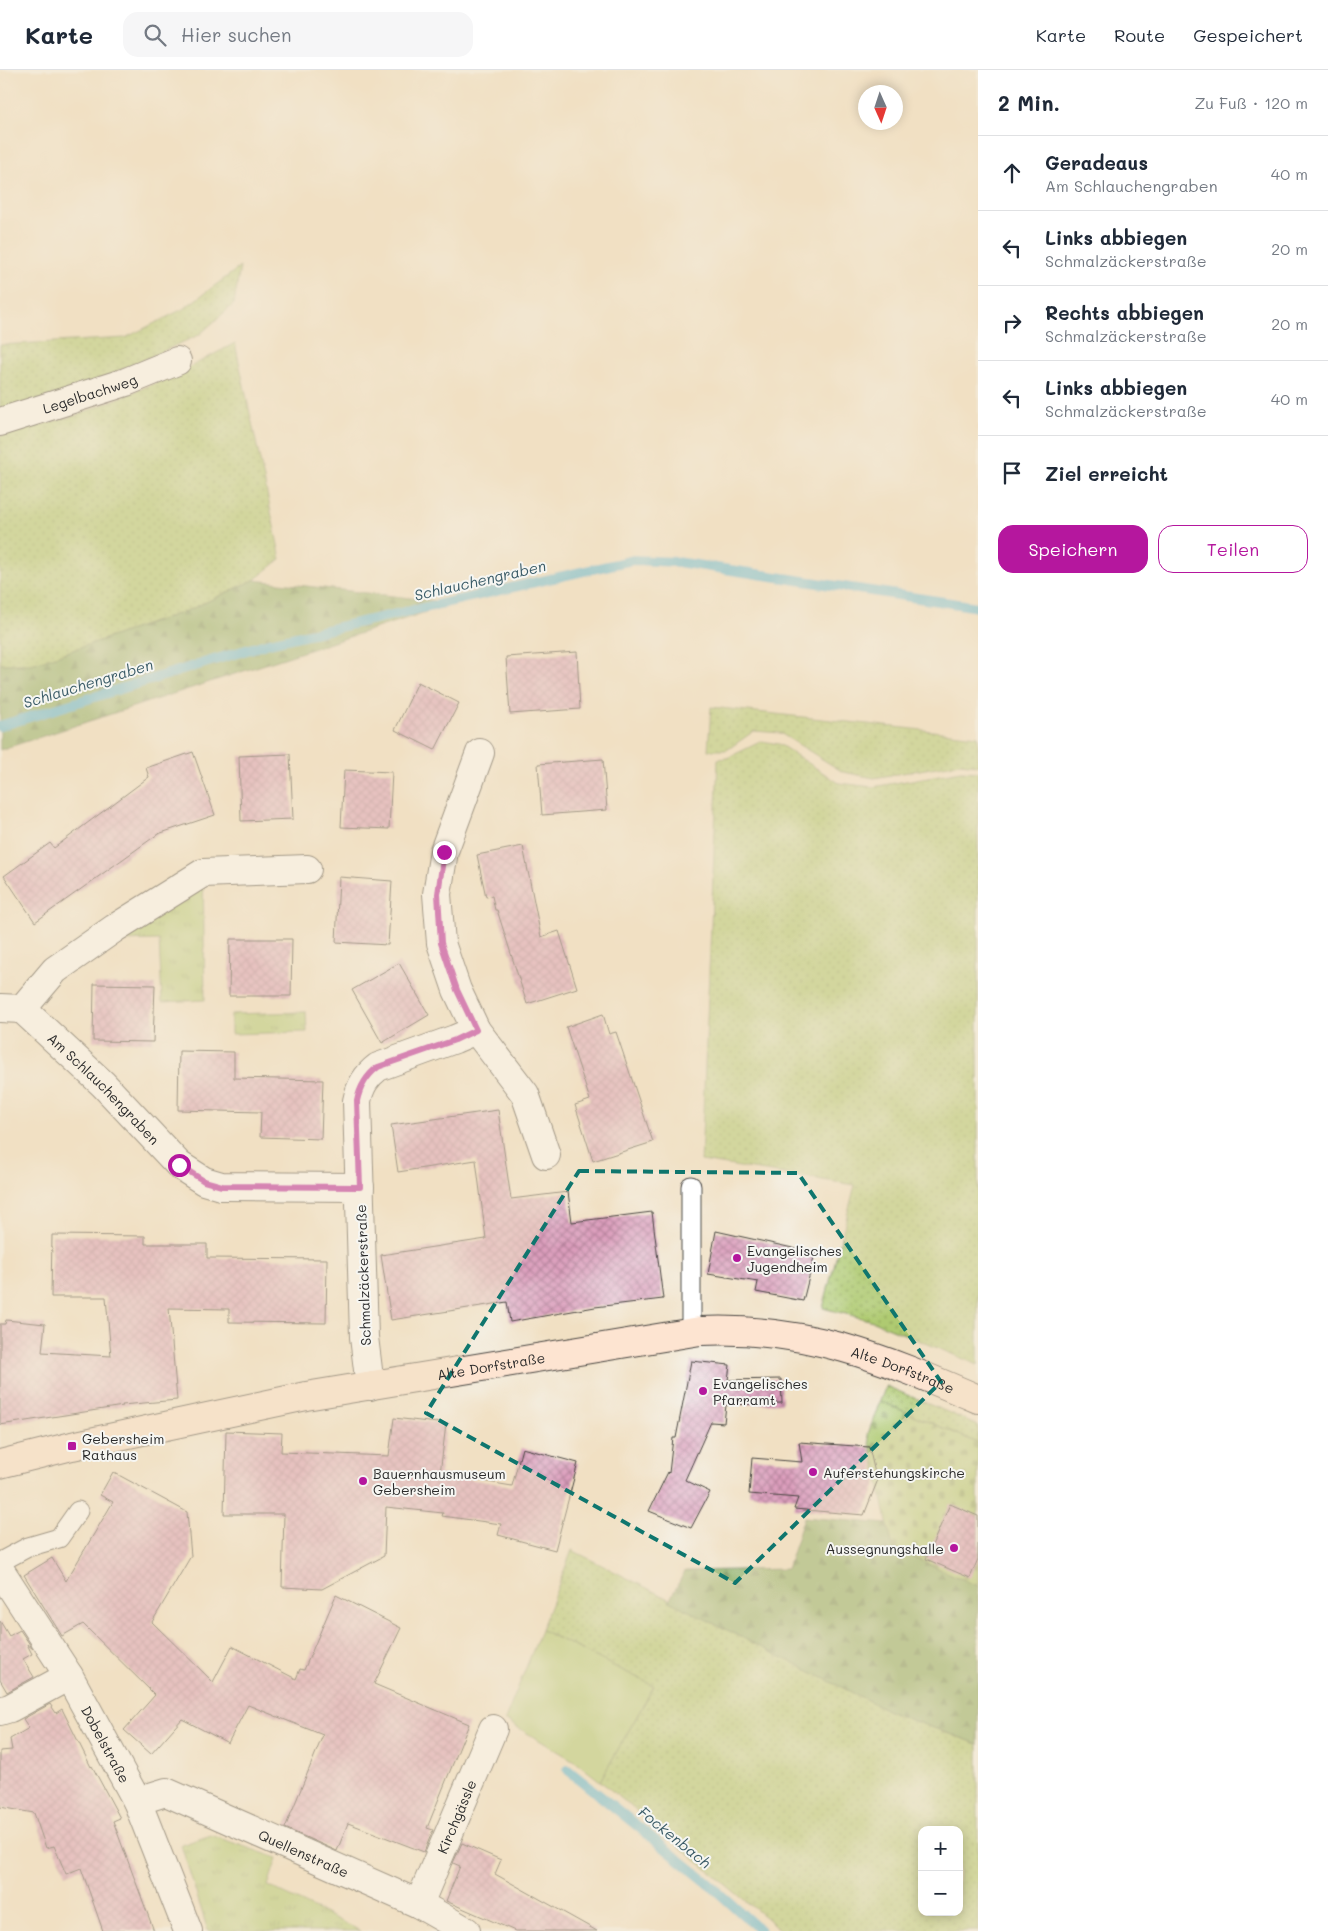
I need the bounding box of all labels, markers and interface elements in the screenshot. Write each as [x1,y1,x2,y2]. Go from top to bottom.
search box [123,12,473,57]
text: Karte [25,19,93,50]
icon: search [141,21,169,49]
text: Hier suchen [181,22,292,47]
text: Karte [1036,23,1086,47]
text: Route [1114,23,1165,47]
text: Gespeichert [1193,23,1303,47]
north arrow [858,85,903,130]
text: 2 Min. [998,89,1060,116]
text: Zu Fuß · 120 m [1194,92,1308,113]
text: Geradeaus [1045,150,1148,175]
icon: ahead [998,159,1026,187]
text: 40 m [1271,163,1308,184]
text: Am Schlauchengraben [1045,175,1218,196]
text: Links abbiegen [1045,225,1187,250]
icon: left [998,234,1026,262]
text: 20 m [1271,238,1308,259]
text: Schmalzäckerstraße [1045,250,1207,271]
text: Rechts abbiegen [1045,300,1204,325]
icon: right [998,309,1026,337]
text: 20 m [1271,313,1308,334]
text: Schmalzäckerstraße [1045,325,1207,346]
street label: Legelbachweg [40,369,140,417]
text: Links abbiegen [1045,375,1187,400]
icon: left [998,384,1026,412]
text: 40 m [1271,388,1308,409]
text: Schmalzäckerstraße [1045,400,1207,421]
icon: arrive [998,459,1026,487]
text: Ziel erreicht [1045,461,1168,486]
button: Speichern [998,525,1148,573]
button: Teilen [1158,525,1308,573]
water label: Schlauchengraben [412,555,548,605]
water label: Schlauchengraben [21,654,155,712]
route end [433,841,456,864]
street label: Am Schlauchengraben [44,1028,164,1148]
route start [168,1154,191,1177]
street label: Schmalzäckerstraße [351,1204,375,1346]
place label: Evangelisches Jugendheim [747,1241,842,1276]
marker: Evangelisches Jugendheim [731,1252,743,1264]
street label: Alte Dorfstraße [849,1341,957,1397]
street label: Alte Dorfstraße [436,1347,546,1384]
place label: Evangelisches Pfarramt [713,1374,808,1409]
marker: Evangelisches Pfarramt [697,1385,709,1397]
place label: Gebersheim Rathaus [82,1429,164,1464]
marker: Gebersheim Rathaus [66,1440,78,1452]
place label: Auferstehungskirche [823,1463,965,1482]
place label: Bauernhausmuseum Gebersheim [373,1464,506,1499]
marker: Auferstehungskirche [807,1466,819,1478]
marker: Bauernhausmuseum Gebersheim [357,1475,369,1487]
place label: Aussegnungshalle [826,1539,944,1558]
marker: Aussegnungshalle [948,1542,960,1554]
street label: Dobelstraße [77,1702,135,1786]
street label: Kirchgässle [432,1777,480,1856]
water label: Fockenbach [635,1802,715,1872]
street label: Quellenstraße [256,1825,352,1881]
map controls [918,1826,963,1916]
button: + [918,1826,963,1871]
button: − [918,1871,963,1916]

